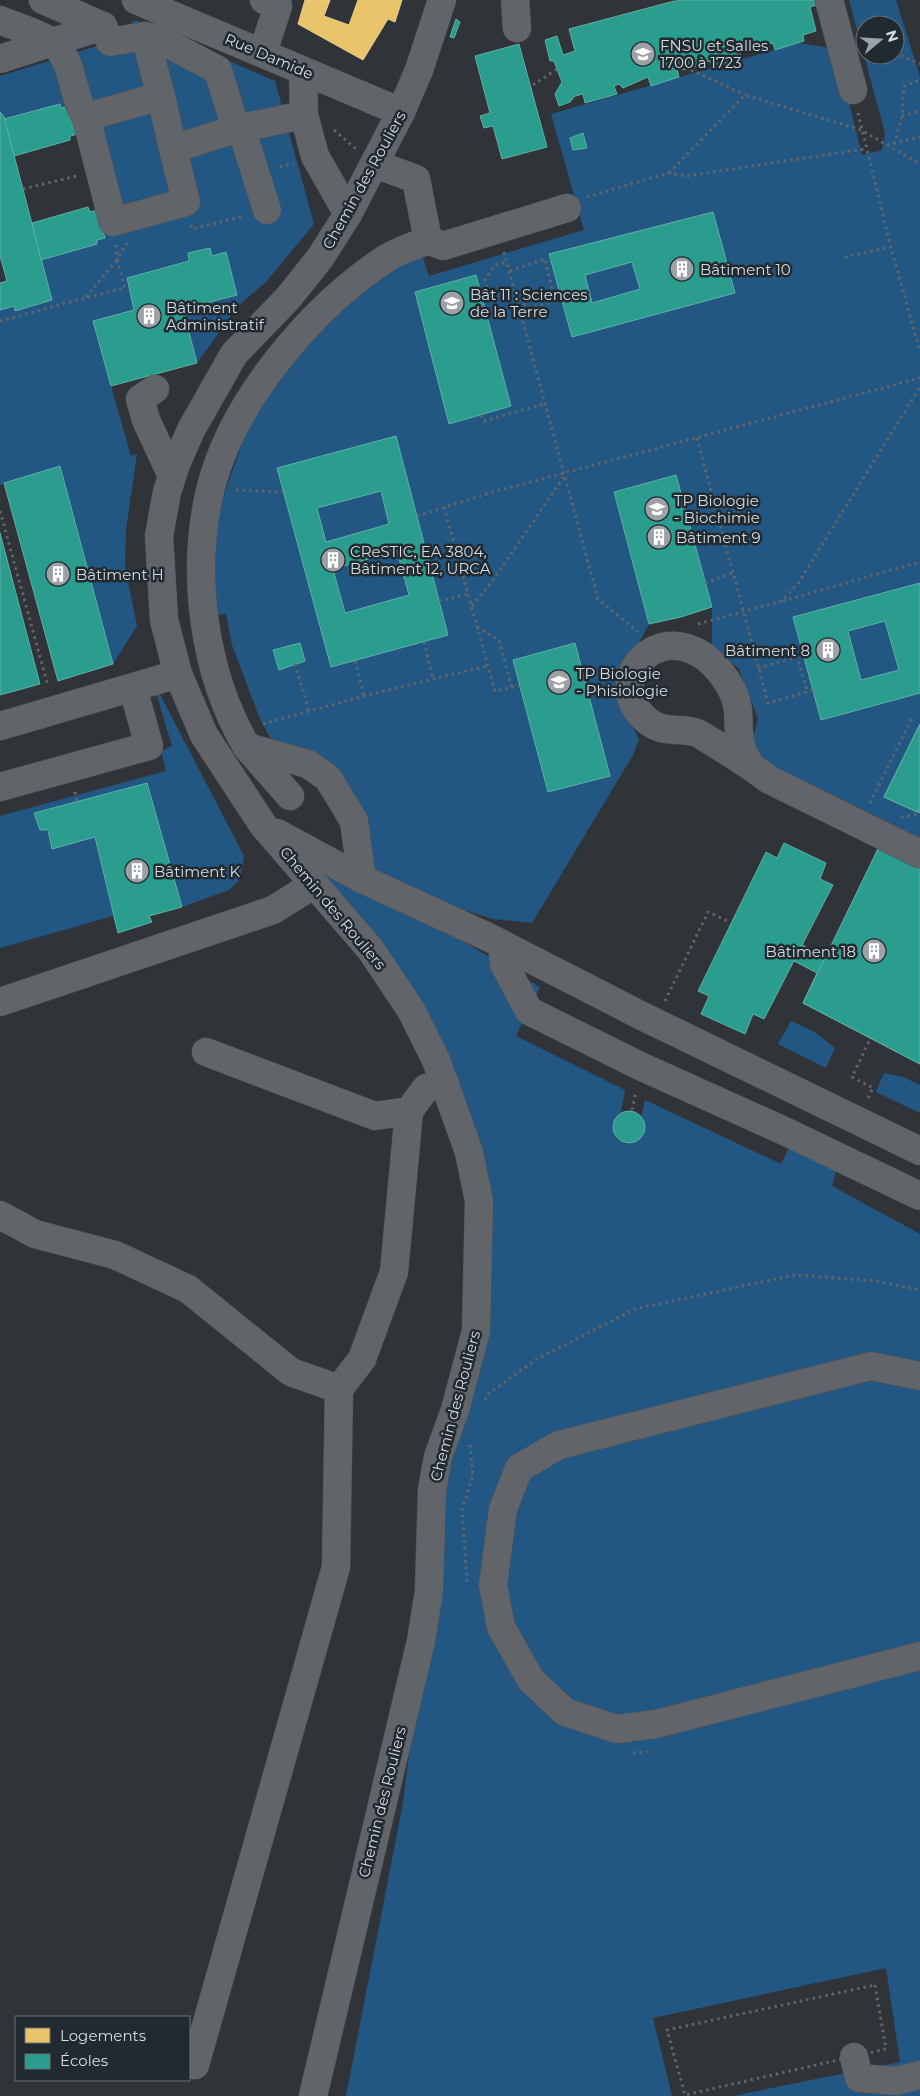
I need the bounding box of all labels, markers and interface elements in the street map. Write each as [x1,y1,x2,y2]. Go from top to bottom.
north arrow [855,15,905,65]
text: N [882,28,903,44]
street label: Rue Damide [222,29,316,83]
place label: FNSU et Salles 1700 à 1723 [660,36,768,72]
school or university icon: FNSU et Salles 1700 à 1723 [630,41,656,67]
street label: Chemin des Rouliers [318,108,410,252]
building icon: Bâtiment 10 [669,256,695,282]
place label: Bâtiment 10 [700,260,791,279]
place label: Bât 11 : Sciences de la Terre [470,285,588,321]
school or university icon: Bât 11 : Sciences de la Terre [439,290,465,316]
place label: Bâtiment Administratif [166,298,265,334]
building icon: Bâtiment Administratif [136,303,162,329]
place label: TP Biologie - Biochimie [674,491,760,527]
school or university icon: TP Biologie - Biochimie [644,496,670,522]
building icon: Bâtiment 9 [646,524,672,550]
place label: Bâtiment 9 [676,528,761,547]
place label: CReSTIC, EA 3804, Bâtiment 12, URCA [350,542,491,578]
building icon: CReSTIC, EA 3804, Bâtiment 12, URCA [320,547,346,573]
building icon: Bâtiment H [45,561,71,587]
place label: Bâtiment H [76,565,164,584]
building icon: Bâtiment 8 [815,637,841,663]
place label: Bâtiment 8 [725,641,810,660]
place label: TP Biologie - Phisiologie [576,664,668,700]
school or university icon: TP Biologie - Phisiologie [546,669,572,695]
street label: Chemin des Rouliers [276,842,390,974]
building icon: Bâtiment K [124,858,150,884]
place label: Bâtiment K [154,862,240,881]
building icon: Bâtiment 18 [861,938,887,964]
place label: Bâtiment 18 [766,942,856,961]
street label: Chemin des Rouliers [426,1329,484,1483]
street label: Chemin des Rouliers [354,1724,410,1880]
legend [15,2016,190,2081]
text: Logements [60,2026,146,2045]
text: Écoles [60,2051,108,2070]

